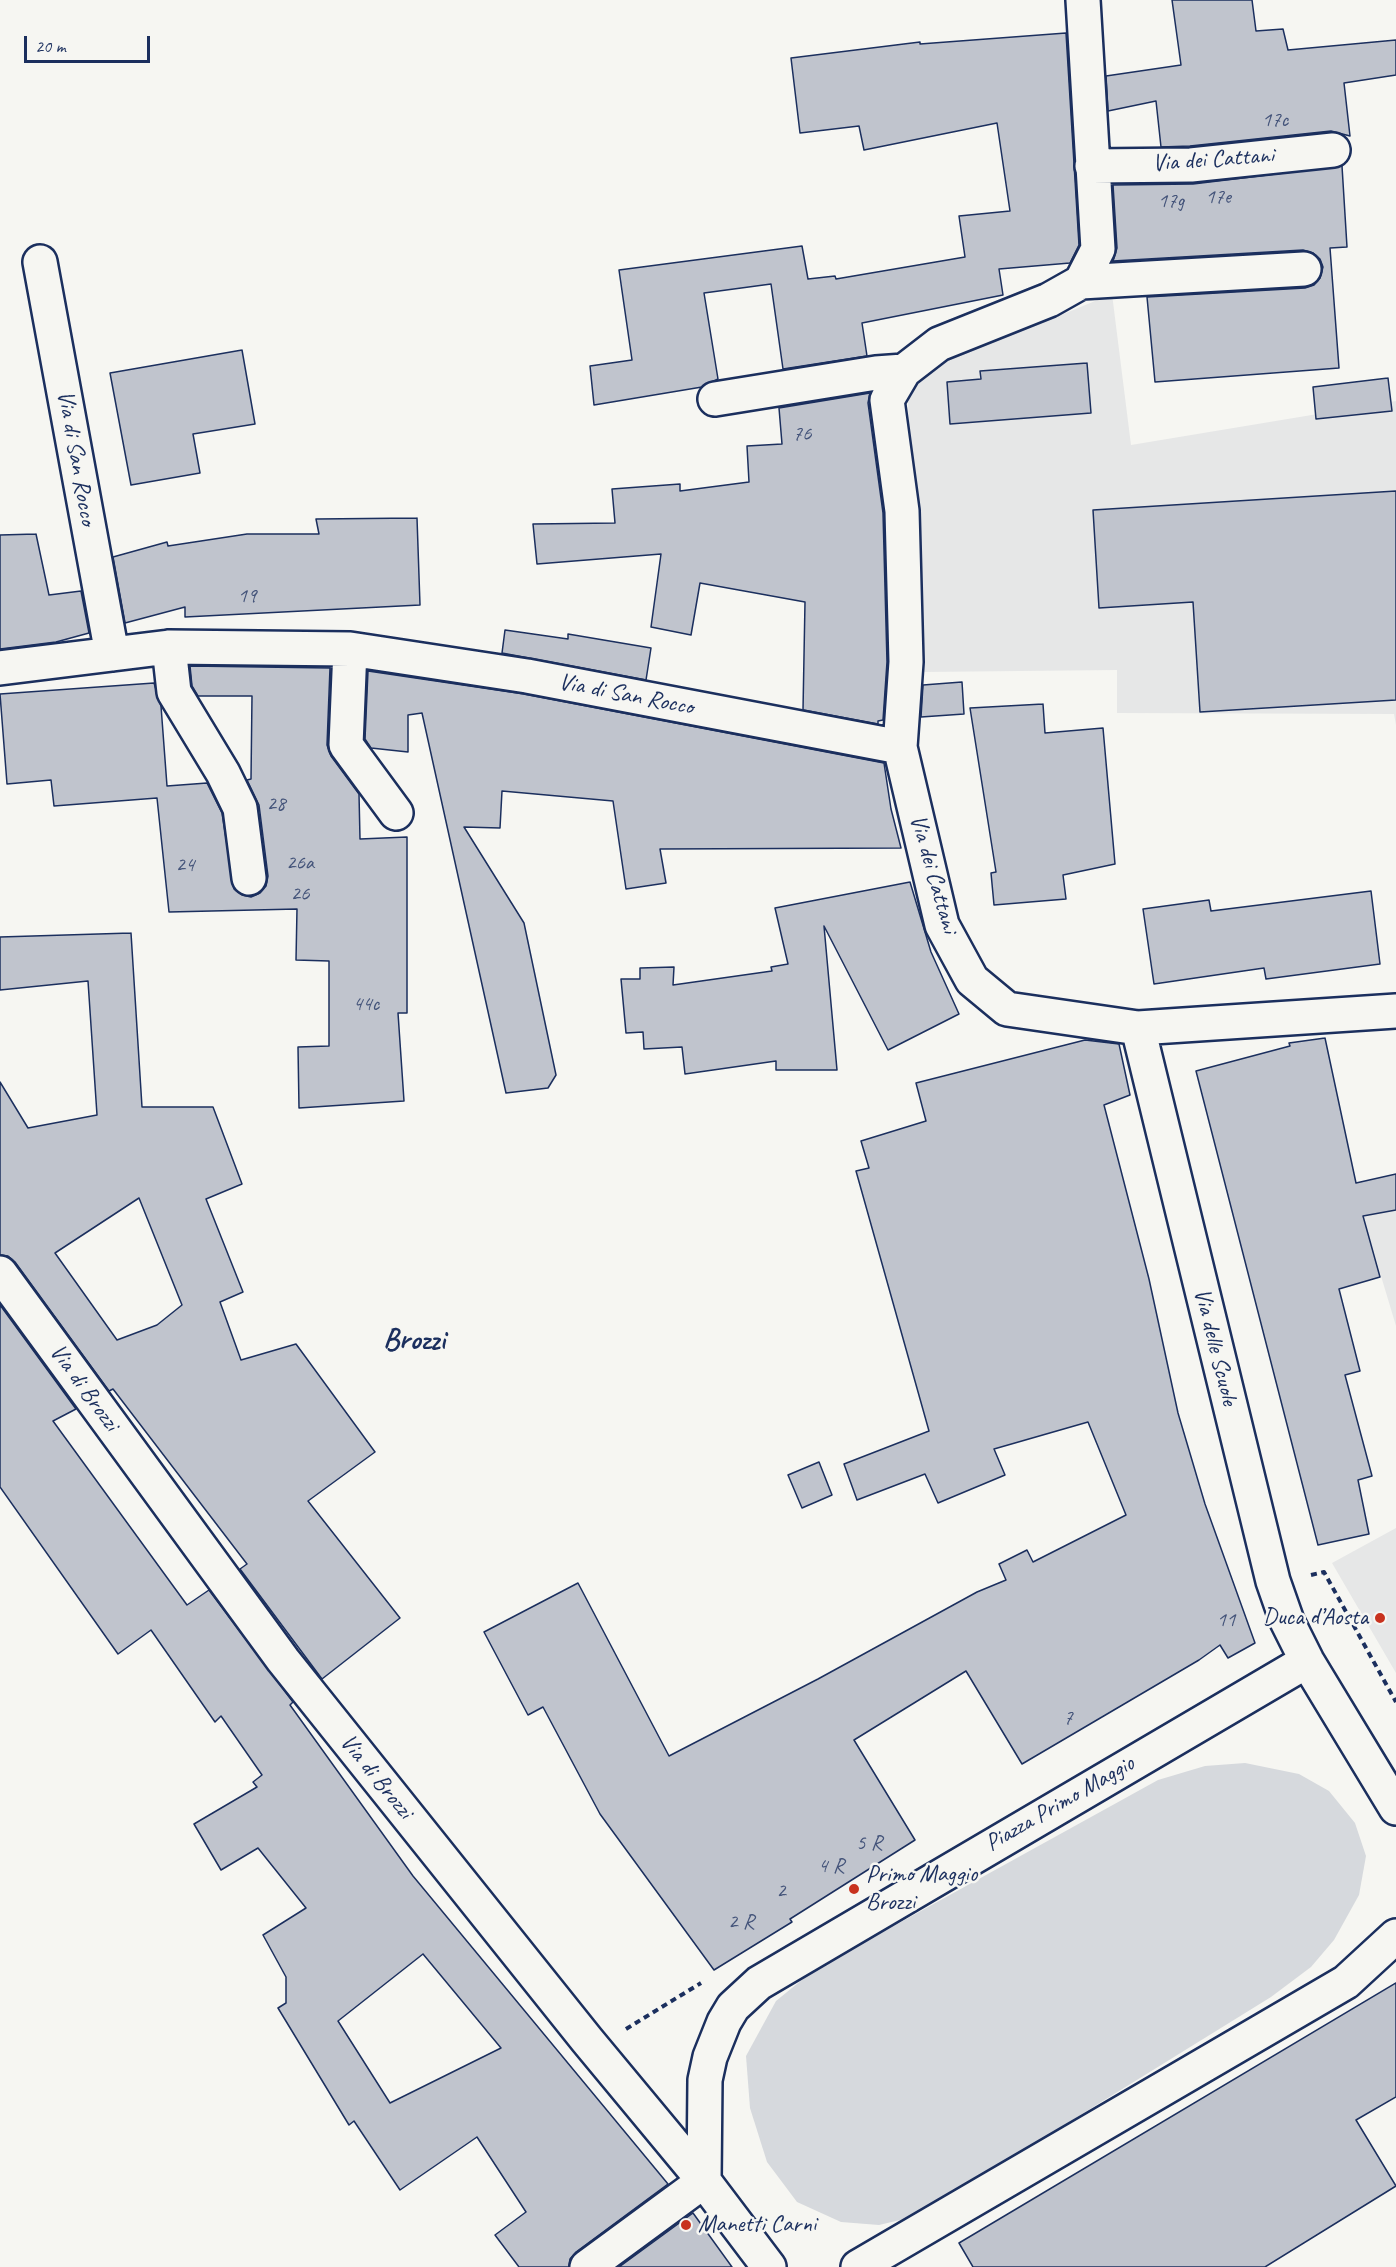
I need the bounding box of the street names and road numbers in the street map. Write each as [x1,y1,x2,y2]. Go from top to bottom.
street label: Via dei Cattani [1151,141,1275,179]
street label: Via di San Rocco [50,388,102,528]
street label: Via di San Rocco [556,668,696,722]
street label: Via dei Cattani [902,811,964,937]
street label: Via delle Scuole [1187,1286,1243,1408]
street label: Via di Brozzi [43,1339,125,1437]
street label: Via di Brozzi [333,1729,419,1825]
street label: Piazza Primo Maggio [980,1750,1140,1858]

